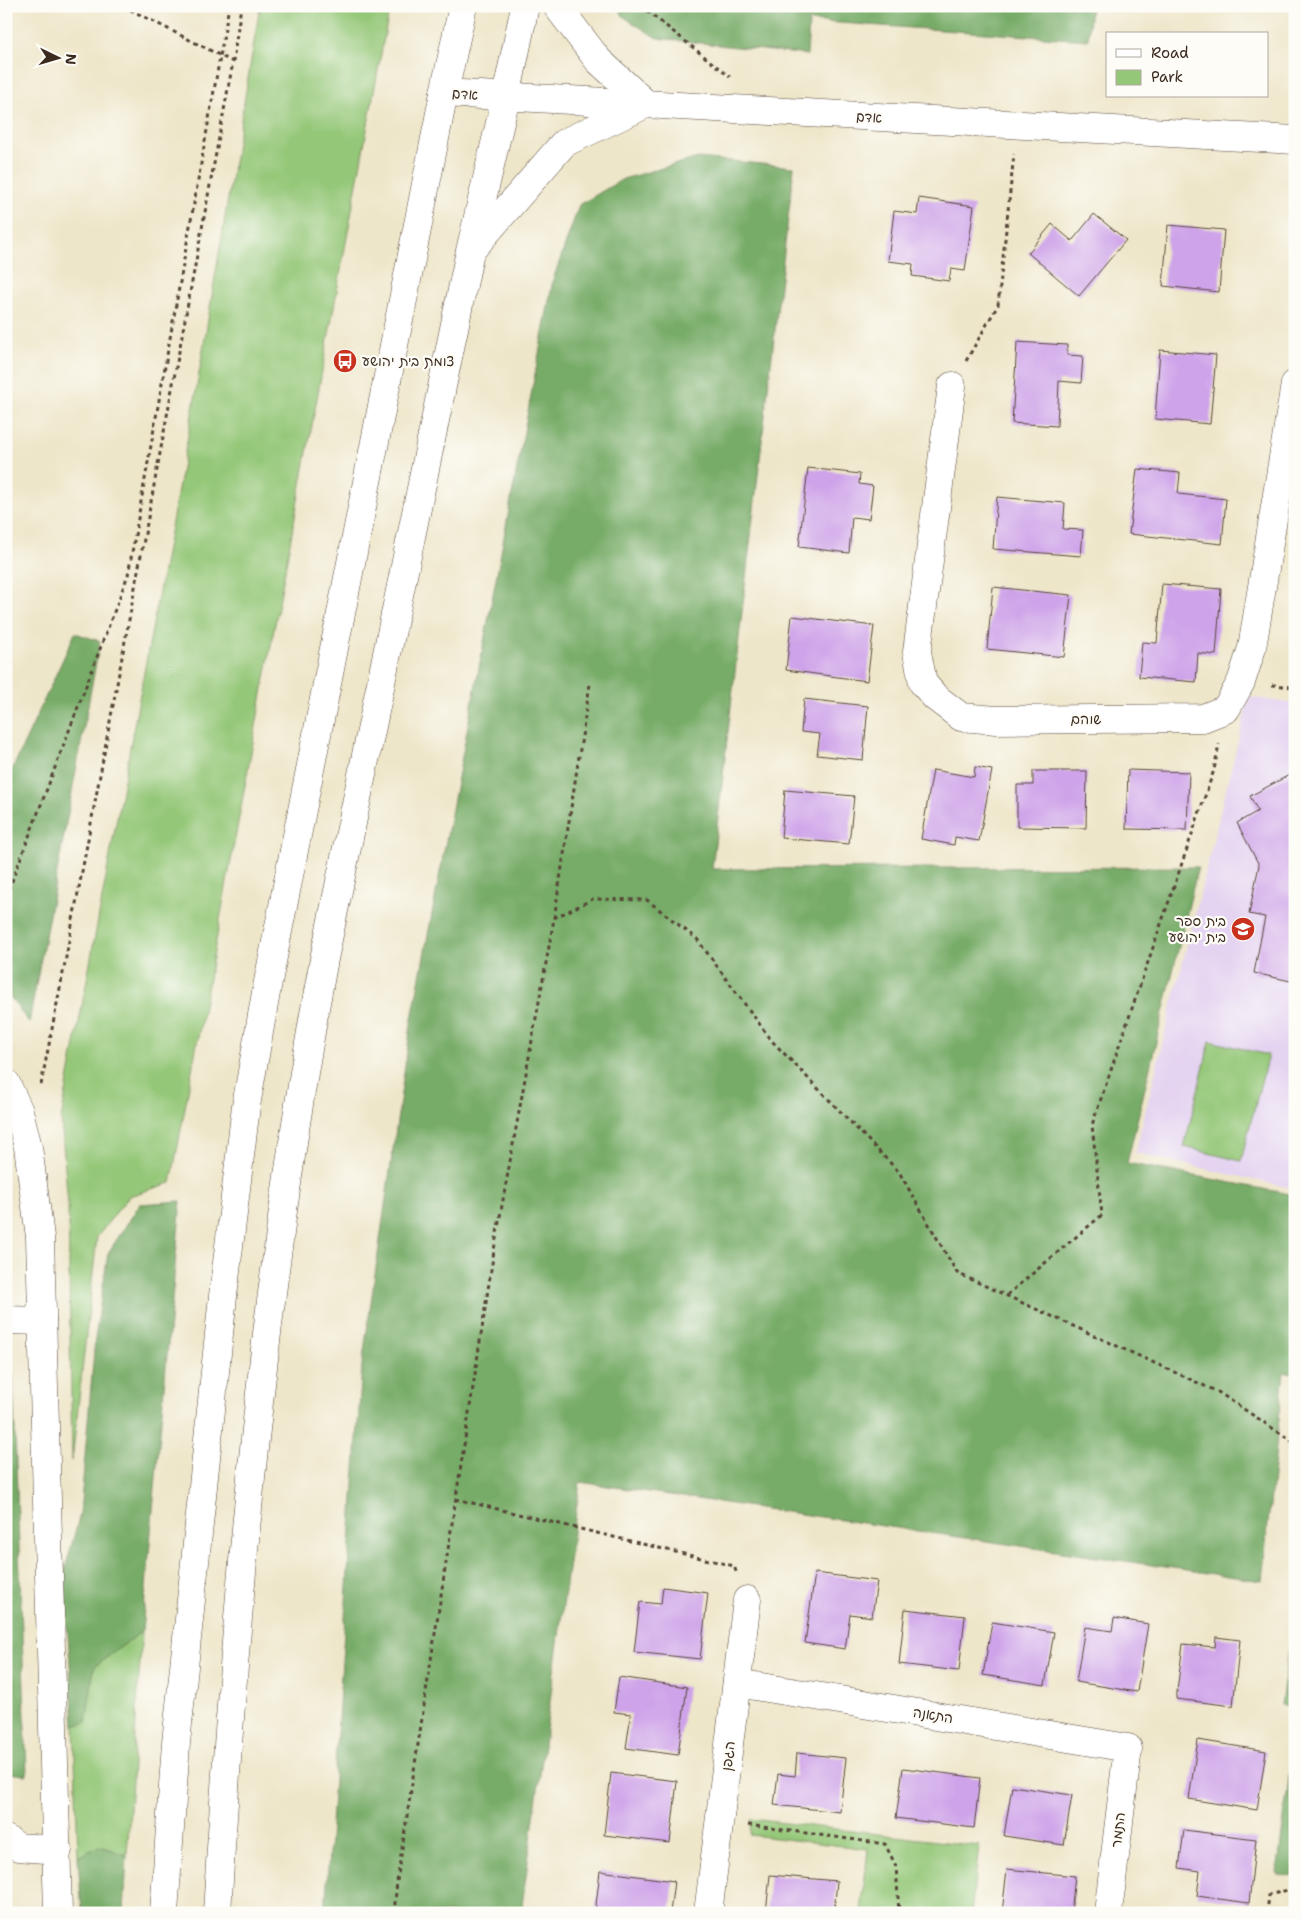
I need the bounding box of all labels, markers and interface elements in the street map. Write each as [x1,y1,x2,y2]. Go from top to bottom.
north arrow [32,32,82,82]
legend [1106,32,1268,98]
text: Road [1151,43,1189,63]
text: N [62,53,80,65]
text: Park [1151,67,1183,87]
street label: אדם [451,84,479,104]
street label: אדם [855,107,883,127]
bus stop icon: צומת בית יהושע [332,348,358,374]
place label: צומת בית יהושע [362,352,454,370]
street label: שוהם [1071,710,1101,728]
place label: בית ספר בית יהושע [1169,912,1226,946]
school or university icon: בית ספר בית יהושע [1230,916,1256,942]
street label: התאנה [912,1703,954,1727]
street label: הגפן [717,1740,739,1772]
street label: התמר [1107,1811,1129,1849]

